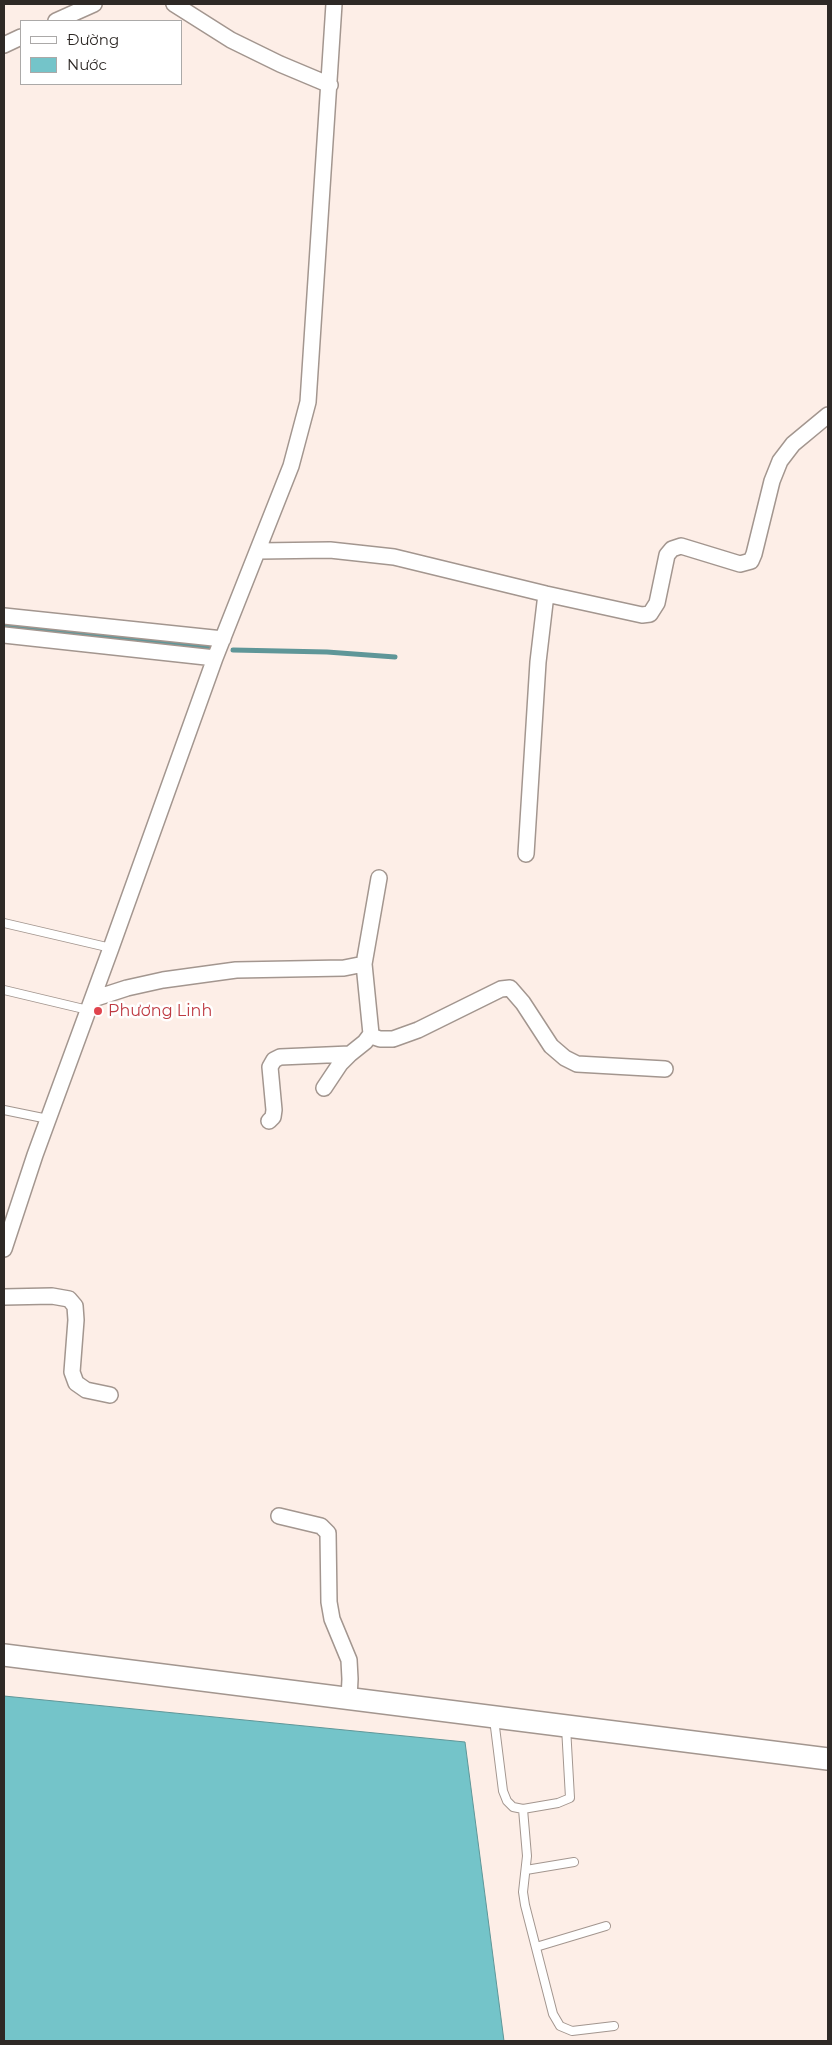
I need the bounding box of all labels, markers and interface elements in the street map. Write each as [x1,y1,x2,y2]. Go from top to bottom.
legend [20,20,182,85]
text: Đường [67,30,119,49]
text: Nước [67,55,107,74]
place label: Phương Linh [108,1001,212,1021]
marker: Phương Linh [92,1005,104,1017]

